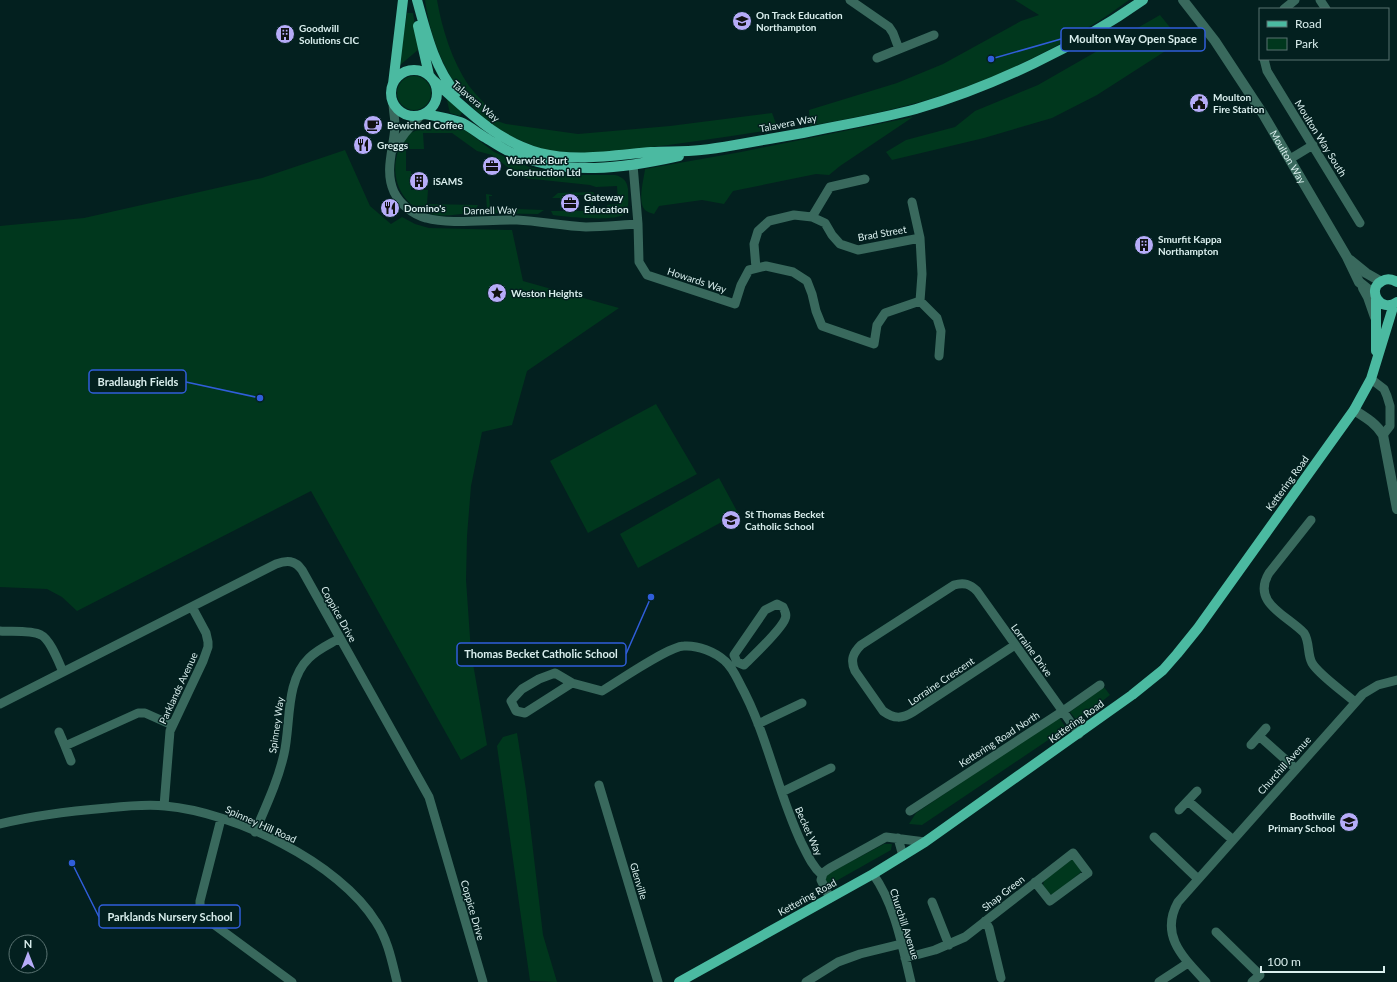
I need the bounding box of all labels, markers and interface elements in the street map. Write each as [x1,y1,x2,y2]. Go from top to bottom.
legend [1259,8,1389,60]
place label: On Track Education Northampton [756,9,843,33]
school or university icon: On Track Education Northampton [731,10,753,32]
text: Road [1295,16,1322,31]
place label: Goodwill Solutions CIC [299,22,360,46]
building icon: Goodwill Solutions CIC [274,23,296,45]
callout: Moulton Way Open Space [1061,28,1205,51]
text: Moulton Way Open Space [1069,32,1197,45]
text: Park [1295,36,1319,51]
street label: Talavera Way [450,78,503,125]
place label: Moulton Fire Station [1213,91,1265,115]
public building icon: Moulton Fire Station [1188,92,1210,114]
street label: Moulton Way South [1293,98,1349,178]
street label: Talavera Way [758,111,818,134]
cafe icon: Bewiched Coffee [362,114,384,136]
place label: Bewiched Coffee [387,119,463,131]
street label: Moulton Way [1268,128,1309,186]
restaurant icon: Greggs [352,134,374,156]
place label: Greggs [377,139,409,151]
place label: Warwick Burt Construction Ltd [506,154,581,178]
office icon: Warwick Burt Construction Ltd [481,155,503,177]
building icon: iSAMS [408,170,430,192]
place label: iSAMS [433,175,463,187]
place label: Gateway Education [584,191,629,215]
office icon: Gateway Education [559,192,581,214]
restaurant icon: Domino's [379,197,401,219]
place label: Domino's [404,202,446,214]
street label: Darnell Way [463,204,518,216]
street label: Brad Street [857,223,908,243]
place label: Smurfit Kappa Northampton [1158,233,1222,257]
building icon: Smurfit Kappa Northampton [1133,234,1155,256]
street label: Howards Way [666,265,729,295]
place icon: Weston Heights [486,282,508,304]
place label: Weston Heights [511,287,583,299]
callout: Bradlaugh Fields [89,370,186,393]
text: Bradlaugh Fields [98,375,179,388]
street label: Kettering Road [1263,453,1311,513]
place label: St Thomas Becket Catholic School [745,508,825,532]
school or university icon: St Thomas Becket Catholic School [720,509,742,531]
street label: Coppice Drive [319,584,359,644]
street label: Lorraine Drive [1009,621,1055,679]
callout: Thomas Becket Catholic School [457,643,626,666]
text: Thomas Becket Catholic School [464,647,618,660]
street label: Parklands Avenue [156,650,200,726]
street label: Lorraine Crescent [906,654,977,708]
street label: Spinney Way [266,695,286,754]
street label: Kettering Road [1046,697,1106,745]
street label: Kettering Road North [956,708,1042,770]
street label: Churchill Avenue [1255,733,1313,797]
street label: Spinney Hill Road [224,803,298,845]
street label: Becket Way [793,805,825,858]
place label: Boothville Primary School [1268,810,1336,834]
school or university icon: Boothville Primary School [1338,811,1360,833]
street label: Glenville [628,861,650,901]
street label: Shap Green [979,873,1027,913]
street label: Kettering Road [776,876,838,918]
street label: Coppice Drive [459,878,487,942]
street label: Churchill Avenue [888,887,922,961]
callout: Parklands Nursery School [99,905,240,928]
text: Parklands Nursery School [107,910,233,923]
north arrow [8,934,48,974]
text: N [24,937,32,950]
scale bar [1261,948,1384,974]
text: 100 m [1267,954,1301,969]

